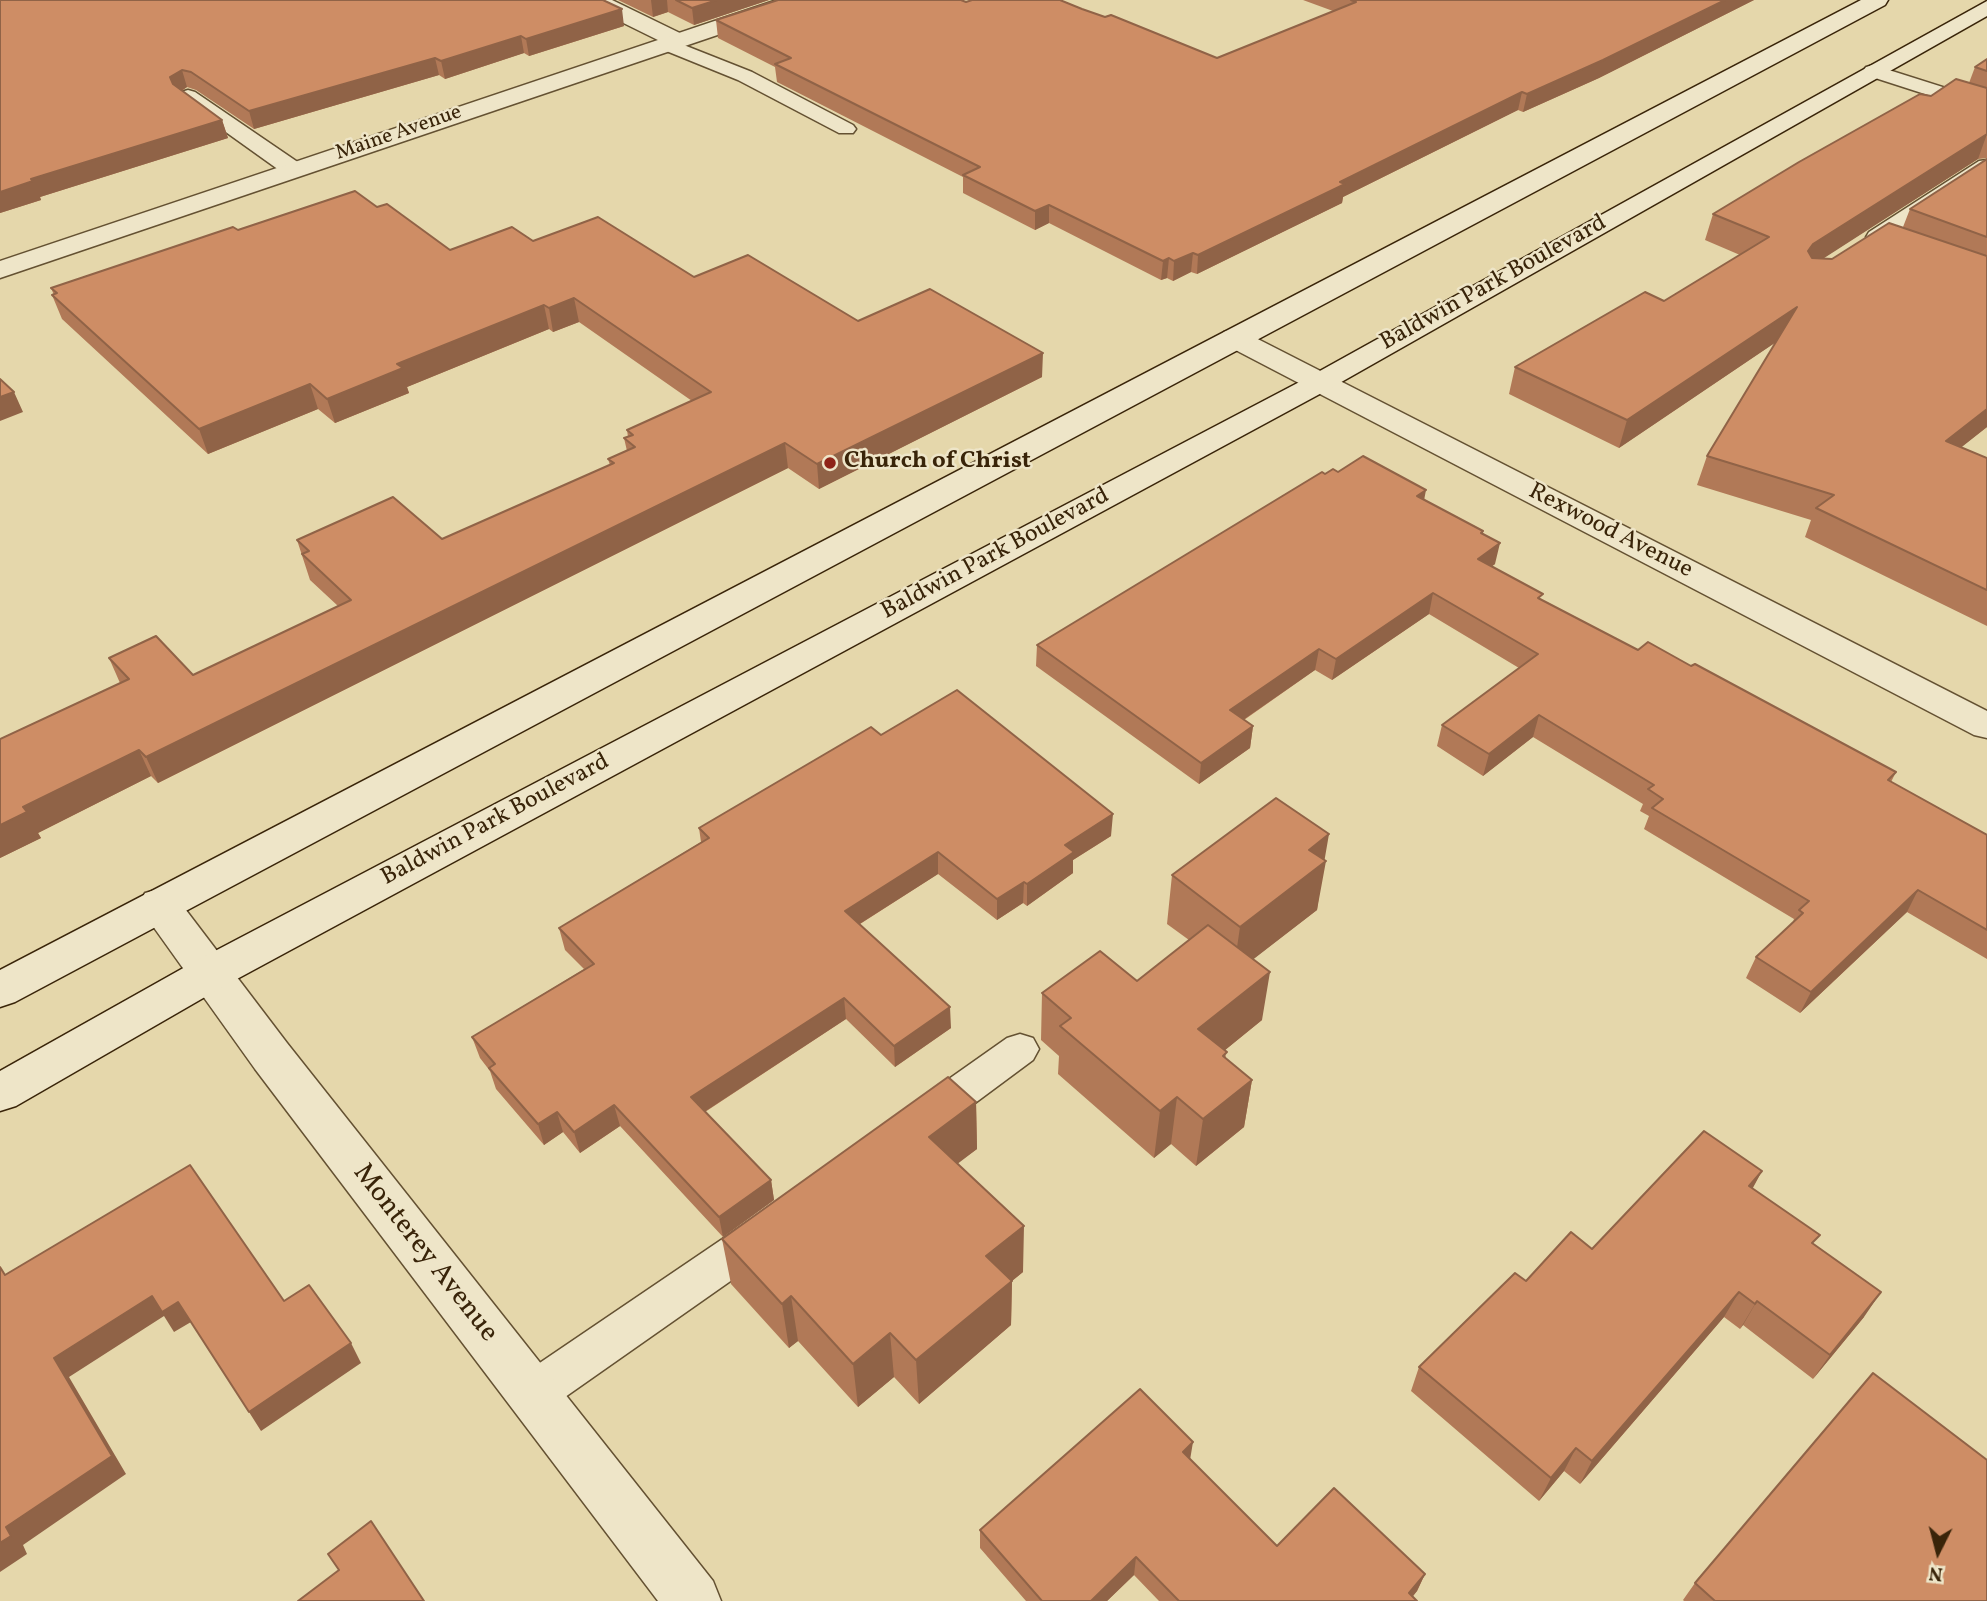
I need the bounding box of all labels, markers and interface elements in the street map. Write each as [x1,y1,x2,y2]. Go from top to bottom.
street label: Maine Avenue [333,101,465,167]
street label: Baldwin Park Boulevard [1376,210,1612,358]
place label: Church of Christ [844,449,1031,477]
marker: Church of Christ [822,455,838,471]
street label: Rexwood Avenue [1523,478,1697,586]
street label: Baldwin Park Boulevard [877,483,1115,627]
street label: Baldwin Park Boulevard [377,749,615,893]
street label: Monterey Avenue [344,1158,504,1350]
north arrow [1903,1517,1973,1587]
text: N [1928,1559,1944,1587]

